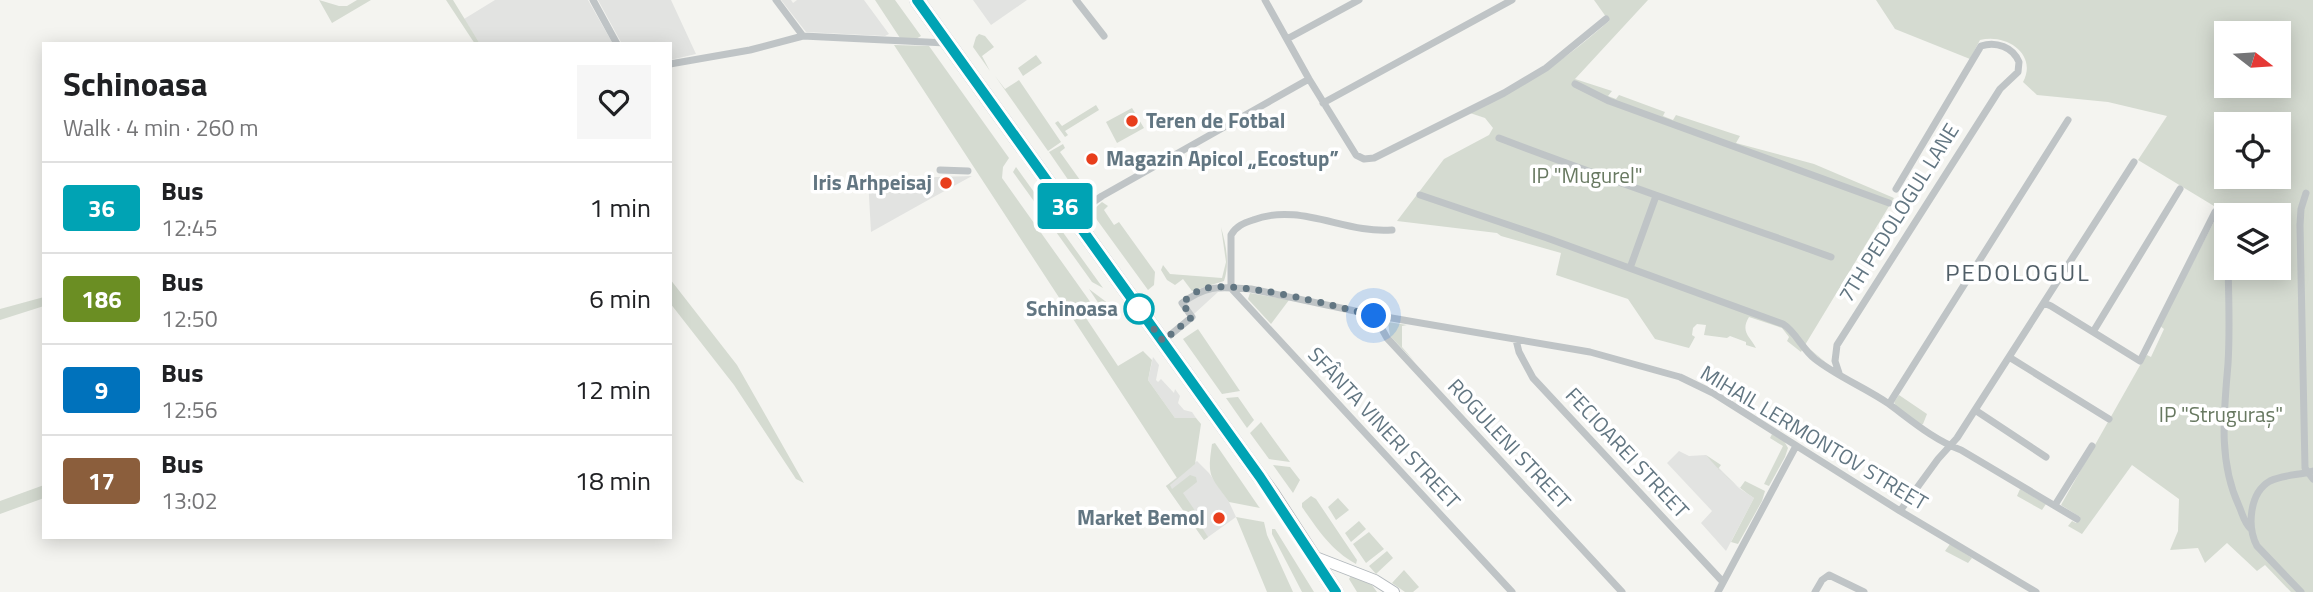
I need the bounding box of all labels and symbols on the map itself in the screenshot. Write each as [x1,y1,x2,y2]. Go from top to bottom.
north arrow [2214,21,2291,98]
place label: Teren de Fotbal [1146,104,1285,136]
marker: Teren de Fotbal [1124,113,1140,129]
street label: 7TH PEDOLOGUL LANE [1830,117,1966,308]
place label: Magazin Apicol „Ecostup” [1106,142,1339,174]
marker: Magazin Apicol „Ecostup” [1084,151,1100,167]
park label: IP "Mugurel" [1531,159,1643,191]
place label: Iris Arhpeisaj [813,166,932,198]
marker: Iris Arhpeisaj [938,175,954,191]
line badge: 36 [1034,183,1096,229]
district label: PEDOLOGUL [1945,254,2091,290]
place label: Schinoasa [1026,292,1118,324]
marker: Schinoasa [1124,294,1154,324]
your location [1356,298,1391,333]
street label: SFÂNTA VINERI STREET [1301,339,1468,515]
street label: MIHAIL LERMONTOV STREET [1695,356,1934,518]
street label: ROGULENI STREET [1441,371,1579,516]
street label: FECIOAREI STREET [1558,380,1697,525]
park label: IP "Struguraș" [2159,398,2283,430]
place label: Market Bemol [1077,501,1205,533]
marker: Market Bemol [1211,510,1227,526]

